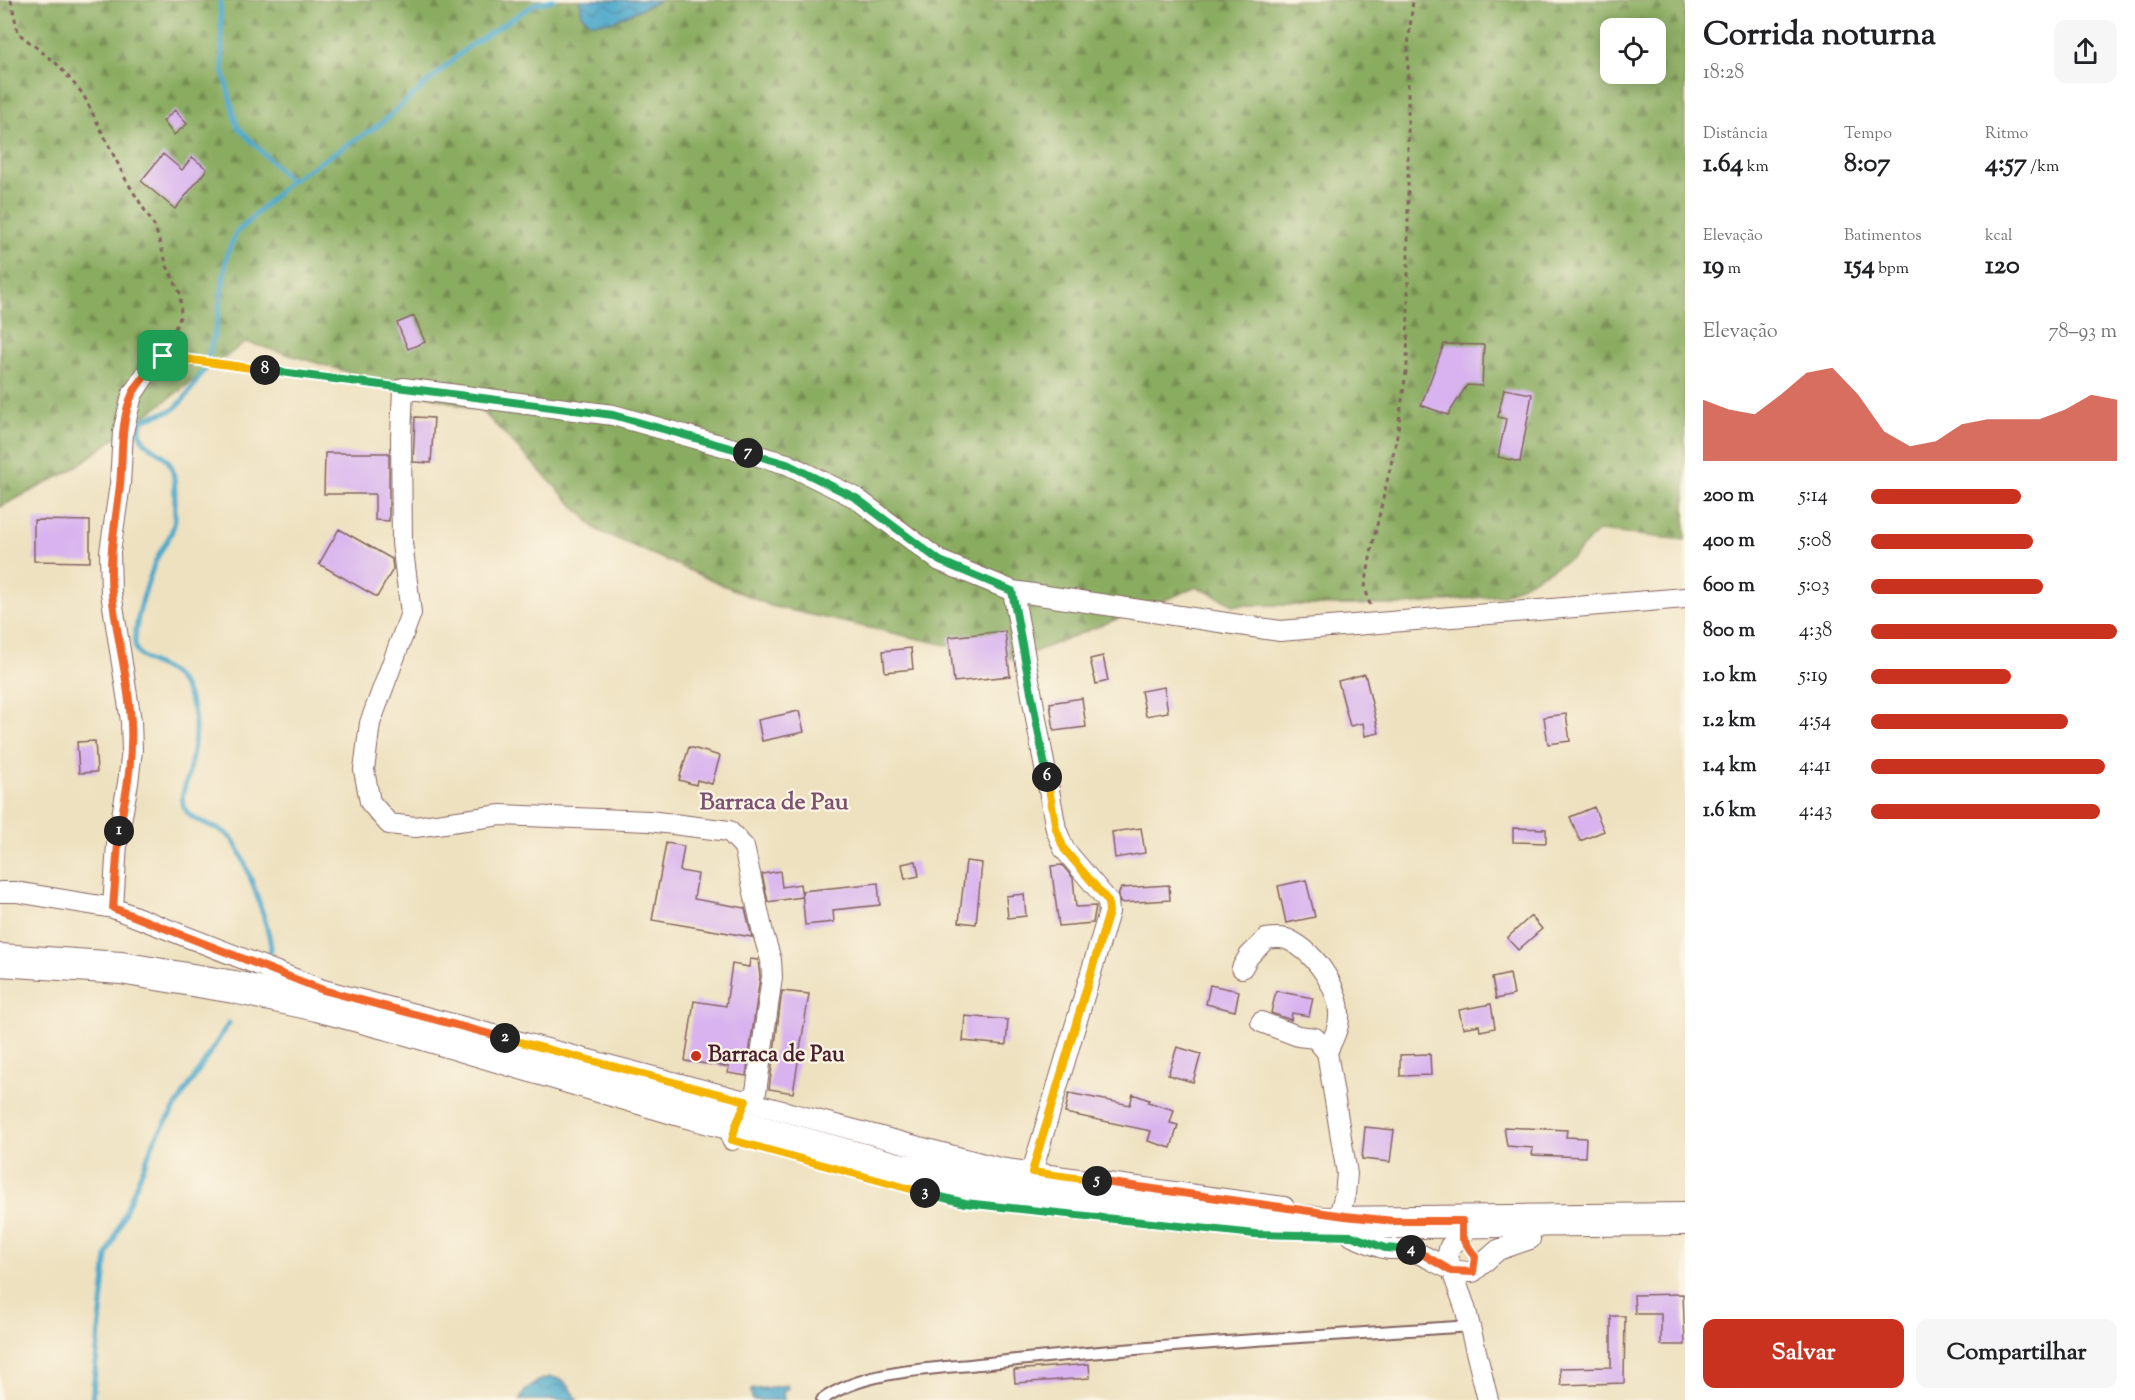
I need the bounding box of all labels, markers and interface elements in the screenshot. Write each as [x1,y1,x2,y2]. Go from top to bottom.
text: Corrida noturna [1703,12,1936,60]
map controls [1600,18,1666,84]
button: locate [1600,18,1666,84]
button: share [2054,20,2117,83]
text: 18:28 [1703,59,1744,88]
text: Distância [1703,123,1768,146]
text: Tempo [1844,123,1892,146]
text: Ritmo [1985,123,2028,146]
text: 1.64 [1703,146,1743,183]
text: 8:07 [1844,146,1890,183]
text: 4:57 [1985,146,2027,183]
text: km [1743,156,1769,179]
text: /km [2027,156,2059,179]
text: Elevação [1703,225,1763,248]
text: Batimentos [1844,225,1922,248]
text: kcal [1985,225,2013,248]
text: 19 [1703,248,1724,285]
text: 154 [1844,248,1875,285]
text: 120 [1985,248,2020,285]
text: m [1724,258,1741,281]
text: bpm [1875,258,1909,281]
text: Elevação [1703,318,1778,347]
text: 78–93 m [2048,318,2117,347]
pin [137,330,188,381]
icon: arrive [146,339,179,372]
pin: 8 [250,355,280,385]
text: 8 [261,358,269,381]
pin: 7 [733,438,763,468]
text: 7 [744,441,752,464]
text: 200 m [1703,482,1754,511]
text: 5:14 [1799,482,1828,511]
text: 400 m [1703,527,1755,556]
text: 5:08 [1799,527,1831,556]
text: 600 m [1703,572,1755,601]
text: 5:03 [1799,572,1830,601]
text: 800 m [1703,617,1755,646]
text: 4:38 [1799,617,1832,646]
text: 1.0 km [1703,662,1757,691]
text: 5:19 [1799,662,1827,691]
text: 1.2 km [1703,707,1756,736]
text: 4:54 [1799,707,1831,736]
text: 1.4 km [1703,752,1757,781]
text: 4:41 [1799,752,1831,781]
pin: 6 [1032,762,1062,792]
text: 6 [1043,765,1051,788]
district label: Barraca de Pau [700,786,849,820]
text: 1.6 km [1703,797,1756,826]
text: 4:43 [1799,797,1832,826]
pin: 1 [104,816,134,846]
text: 1 [116,819,122,842]
pin: 2 [490,1023,520,1053]
text: 2 [501,1026,509,1049]
place label: Barraca de Pau [708,1040,845,1072]
marker: Barraca de Pau [689,1049,703,1063]
pin: 5 [1082,1166,1112,1196]
text: 5 [1094,1169,1100,1192]
pin: 3 [910,1178,940,1208]
text: 3 [922,1181,928,1204]
pin: 4 [1396,1235,1426,1265]
text: 4 [1407,1238,1415,1261]
button: Salvar [1703,1319,1904,1388]
button: Compartilhar [1916,1319,2117,1388]

